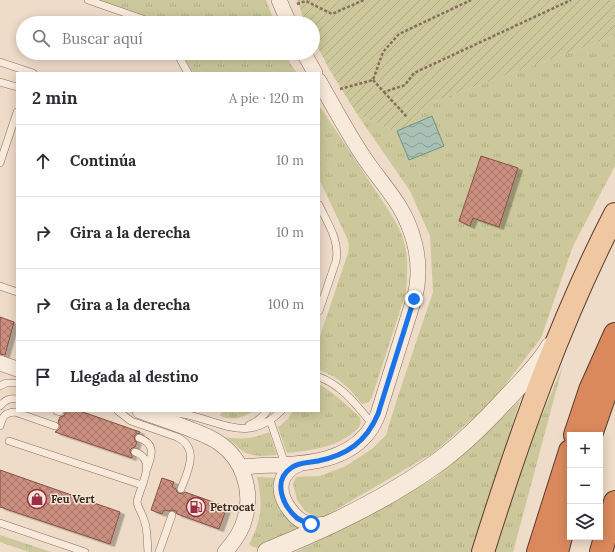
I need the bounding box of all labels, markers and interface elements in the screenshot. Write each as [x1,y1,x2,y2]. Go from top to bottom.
search box [16,16,320,60]
icon: search [30,27,52,49]
text: Buscar aquí [62,29,143,48]
text: 2 min [32,87,78,109]
text: A pie · 120 m [229,90,304,107]
icon: ahead [32,150,54,172]
text: Continúa [70,151,136,170]
text: 10 m [276,152,304,169]
icon: right [32,222,54,244]
text: Gira a la derecha [70,223,190,242]
text: 10 m [276,224,304,241]
route end [405,290,423,308]
icon: right [32,294,54,316]
text: Gira a la derecha [70,295,190,314]
text: 100 m [268,296,304,313]
icon: arrive [32,366,54,388]
text: Llegada al destino [70,367,199,386]
map controls [567,432,603,540]
button: + [567,432,603,468]
button: − [567,468,603,504]
shop icon: Feu Vert [26,488,48,510]
place label: Feu Vert [51,492,96,506]
fuel station icon: Petrocat [185,496,207,518]
place label: Petrocat [210,500,255,514]
button: layers [567,504,603,540]
route start [302,515,320,533]

